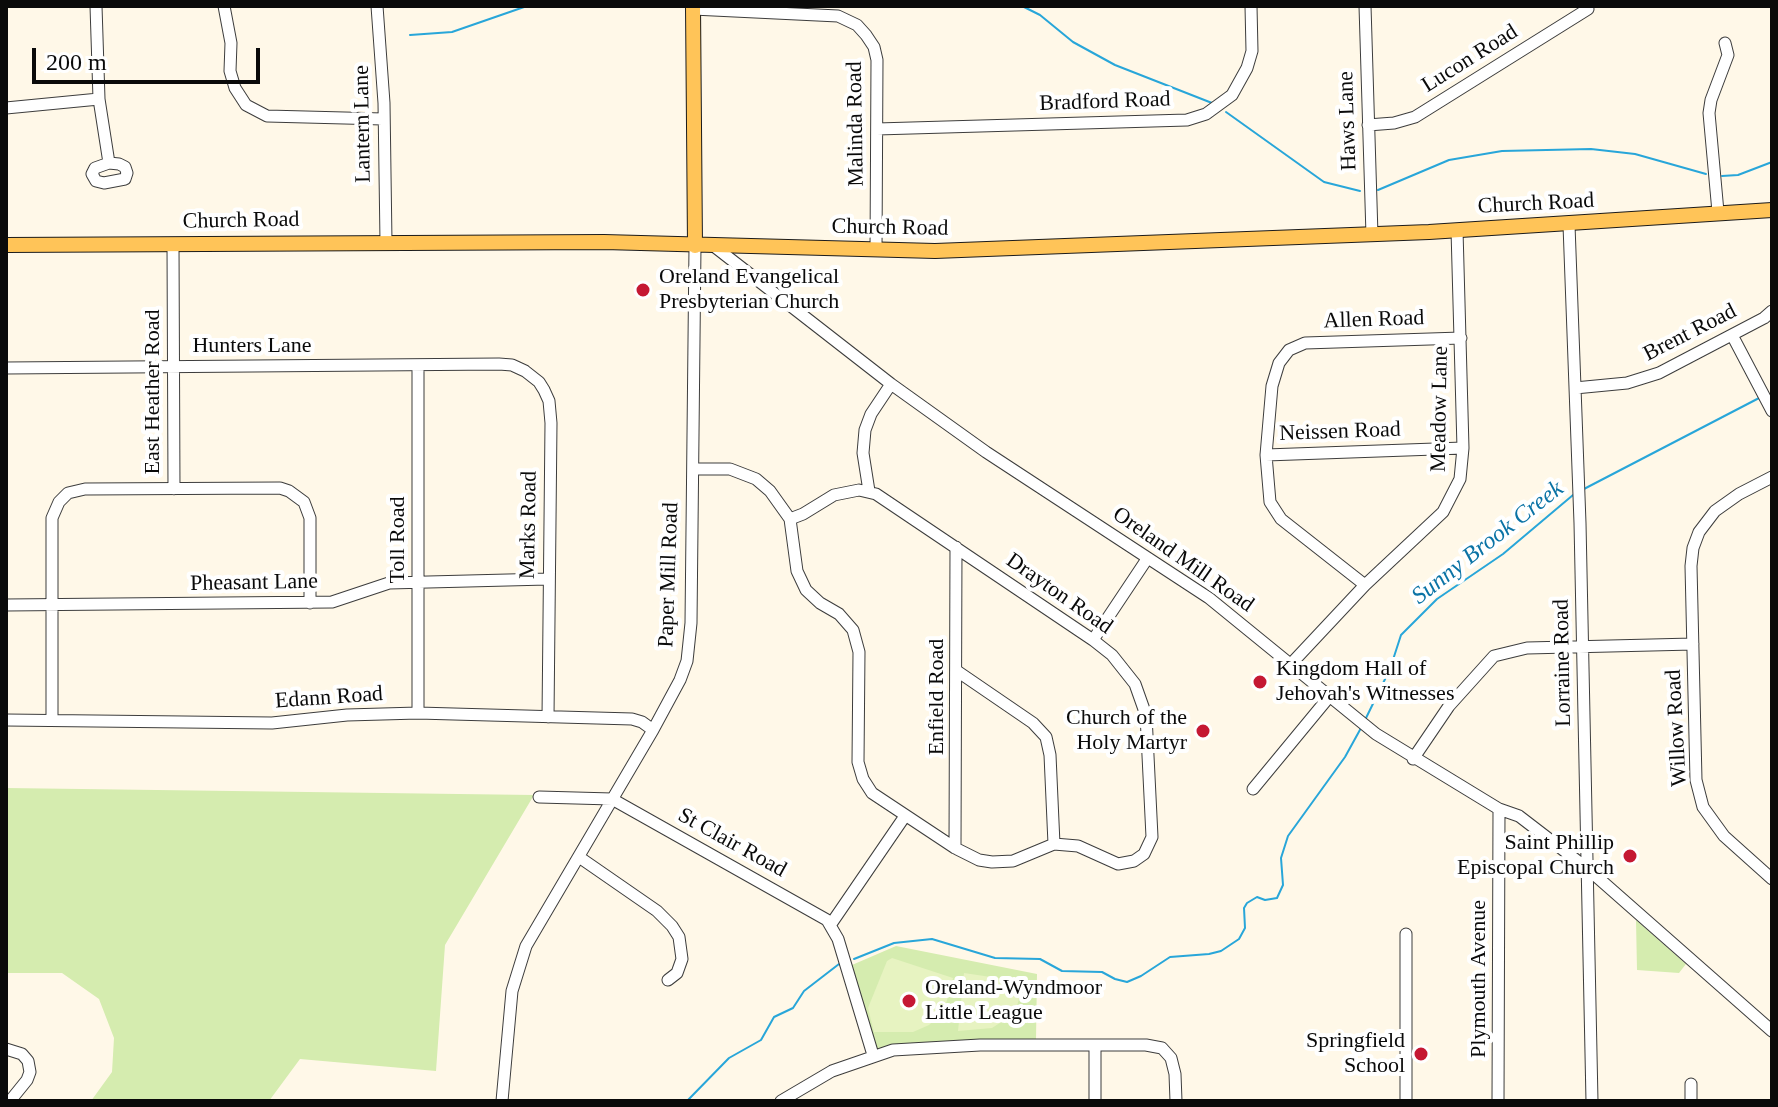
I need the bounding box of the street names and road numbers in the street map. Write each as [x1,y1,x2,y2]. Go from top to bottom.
street label: Lucon Road [1417,19,1523,99]
street label: Malinda Road [842,61,870,187]
street label: Lantern Lane [349,65,377,183]
street label: Haws Lane [1333,71,1363,171]
street label: Bradford Road [1039,87,1171,117]
street label: Church Road [1477,188,1595,220]
street label: Church Road [182,207,300,235]
street label: Church Road [831,214,949,242]
street label: Brent Road [1639,298,1741,368]
street label: Allen Road [1323,305,1425,335]
street label: East Heather Road [140,310,166,474]
street label: Hunters Lane [192,333,312,359]
street label: Meadow Lane [1426,346,1454,472]
street label: Neissen Road [1279,417,1401,447]
street label: Marks Road [515,471,543,579]
street label: Toll Road [385,496,411,584]
street label: Paper Mill Road [653,502,685,648]
street label: Oreland Mill Road [1107,502,1259,618]
street label: Drayton Road [1001,548,1117,640]
street label: Pheasant Lane [190,569,318,597]
street label: Lorraine Road [1549,599,1577,727]
street label: Enfield Road [924,639,950,755]
street label: Willow Road [1661,669,1693,787]
street label: Edann Road [274,681,384,715]
street label: St Clair Road [673,802,791,884]
street label: Plymouth Avenue [1466,900,1492,1058]

